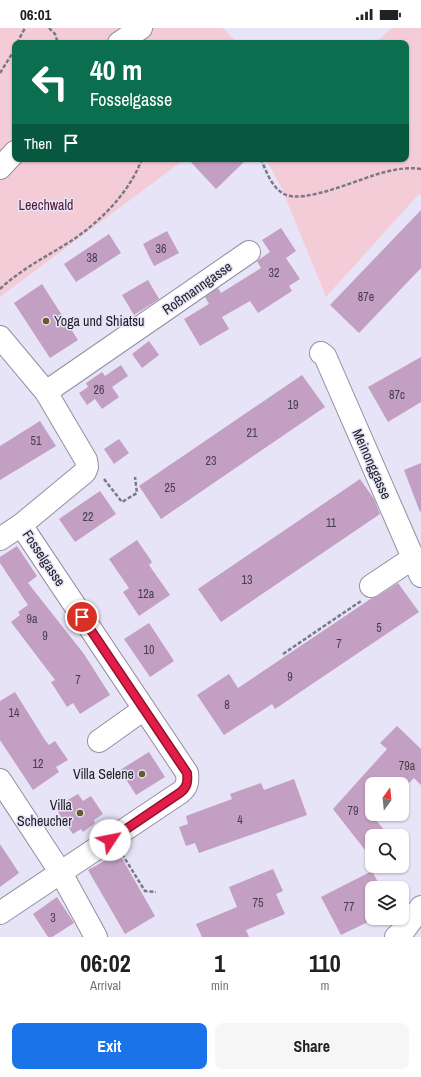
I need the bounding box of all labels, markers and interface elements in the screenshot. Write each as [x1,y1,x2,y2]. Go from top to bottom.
text: 06:01 [20,4,51,25]
text: 40 m [90,51,142,89]
icon: left [24,56,76,108]
text: Fosselgasse [90,87,172,112]
icon: arrive [60,132,82,154]
text: Then [24,133,52,154]
park label: Leechwald [19,196,73,214]
house number: 36 [156,241,166,257]
house number: 38 [87,250,97,266]
street label: Roßmanngasse [159,257,235,319]
house number: 32 [269,265,279,281]
house number: 87e [358,289,374,305]
place label: Yoga und Shiatsu [54,312,144,330]
marker: Yoga und Shiatsu [41,316,51,326]
house number: 26 [94,382,104,398]
house number: 87c [389,387,405,403]
house number: 19 [288,397,298,413]
house number: 21 [247,425,258,441]
street label: Meinonggasse [348,426,396,502]
house number: 51 [31,433,42,449]
house number: 23 [206,453,216,469]
house number: 25 [165,480,176,496]
house number: 22 [83,509,93,525]
house number: 11 [326,515,337,531]
street label: Fosselgasse [19,526,69,590]
house number: 13 [242,572,252,588]
house number: 12a [138,586,155,602]
pin [65,600,99,634]
icon: arrive [71,606,93,628]
house number: 9a [27,611,38,627]
house number: 5 [376,620,382,636]
house number: 9 [42,628,48,644]
house number: 7 [336,636,342,652]
house number: 10 [144,642,154,658]
house number: 9 [287,669,293,685]
house number: 7 [75,672,81,688]
house number: 8 [224,697,230,713]
house number: 14 [9,705,20,721]
house number: 12 [33,756,43,772]
house number: 79a [399,758,416,774]
place label: Villa Selene [73,765,134,783]
marker: Villa Selene [137,769,147,779]
north arrow [365,777,409,821]
map controls [365,777,409,925]
place label: Villa Scheucher [17,796,73,830]
house number: 79 [348,803,358,819]
marker: Villa Scheucher [75,808,85,818]
house number: 4 [237,812,243,828]
position arrow [89,819,131,861]
button: search [365,829,409,873]
button: layers [365,881,409,925]
house number: 75 [253,895,264,911]
house number: 77 [344,899,355,915]
house number: 3 [50,910,56,926]
text: 06:02 [80,947,131,979]
text: 1 [214,947,225,979]
text: 110 [309,947,341,979]
text: Arrival [90,977,121,994]
text: min [211,977,229,994]
text: m [320,977,329,994]
button: Exit [12,1023,207,1069]
button: Share [215,1023,409,1069]

